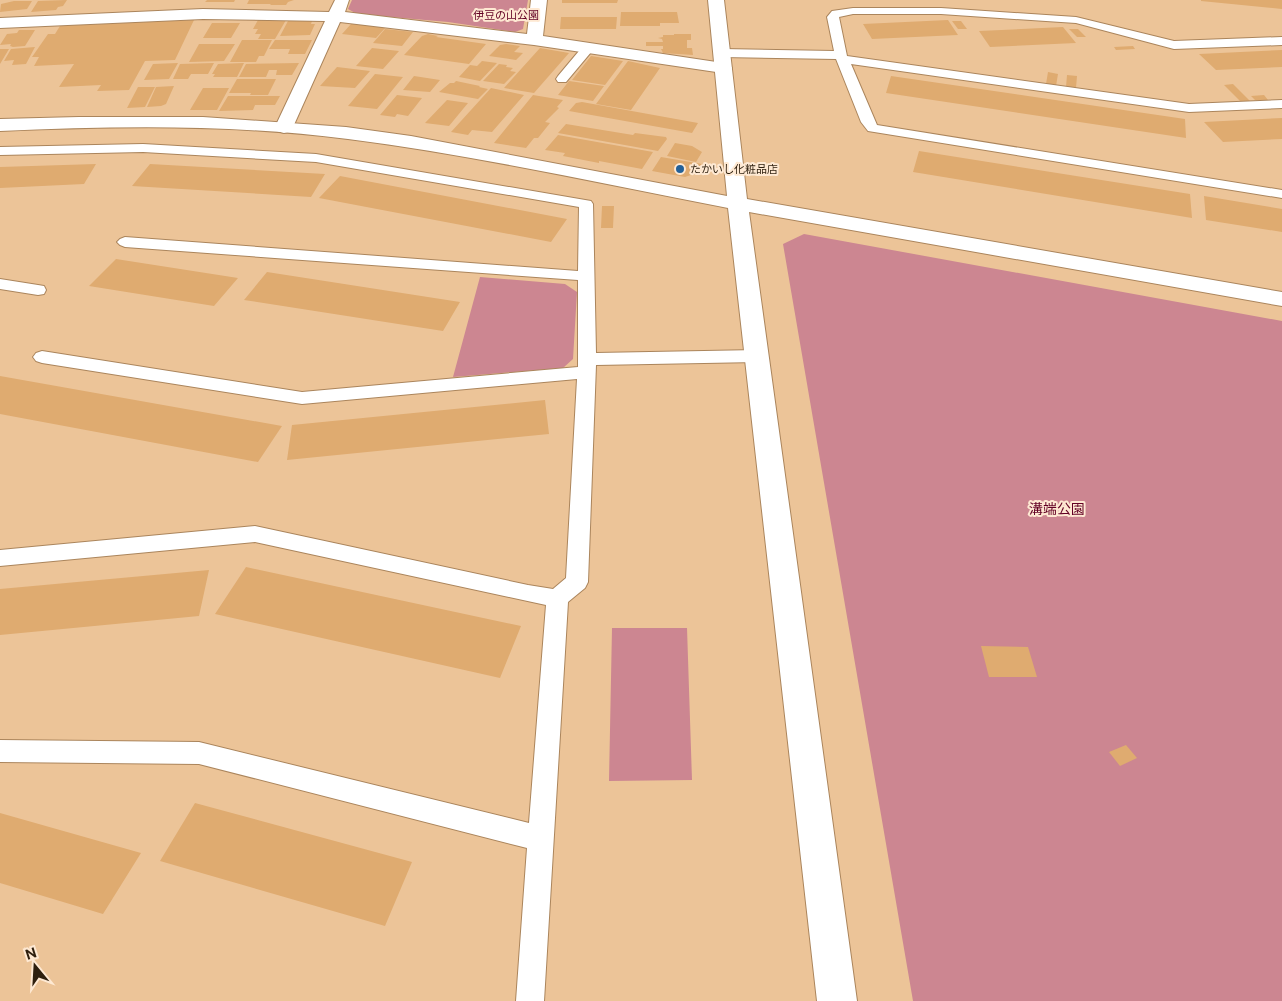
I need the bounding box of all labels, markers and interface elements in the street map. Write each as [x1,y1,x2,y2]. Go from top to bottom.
park label: 伊豆の山公園 [473,9,539,21]
marker: たかいし化粧品店 [674,163,686,175]
place label: たかいし化粧品店 [690,163,778,175]
park label: 溝端公園 [1029,501,1085,517]
north arrow [10,941,60,991]
text: N [23,944,39,963]

